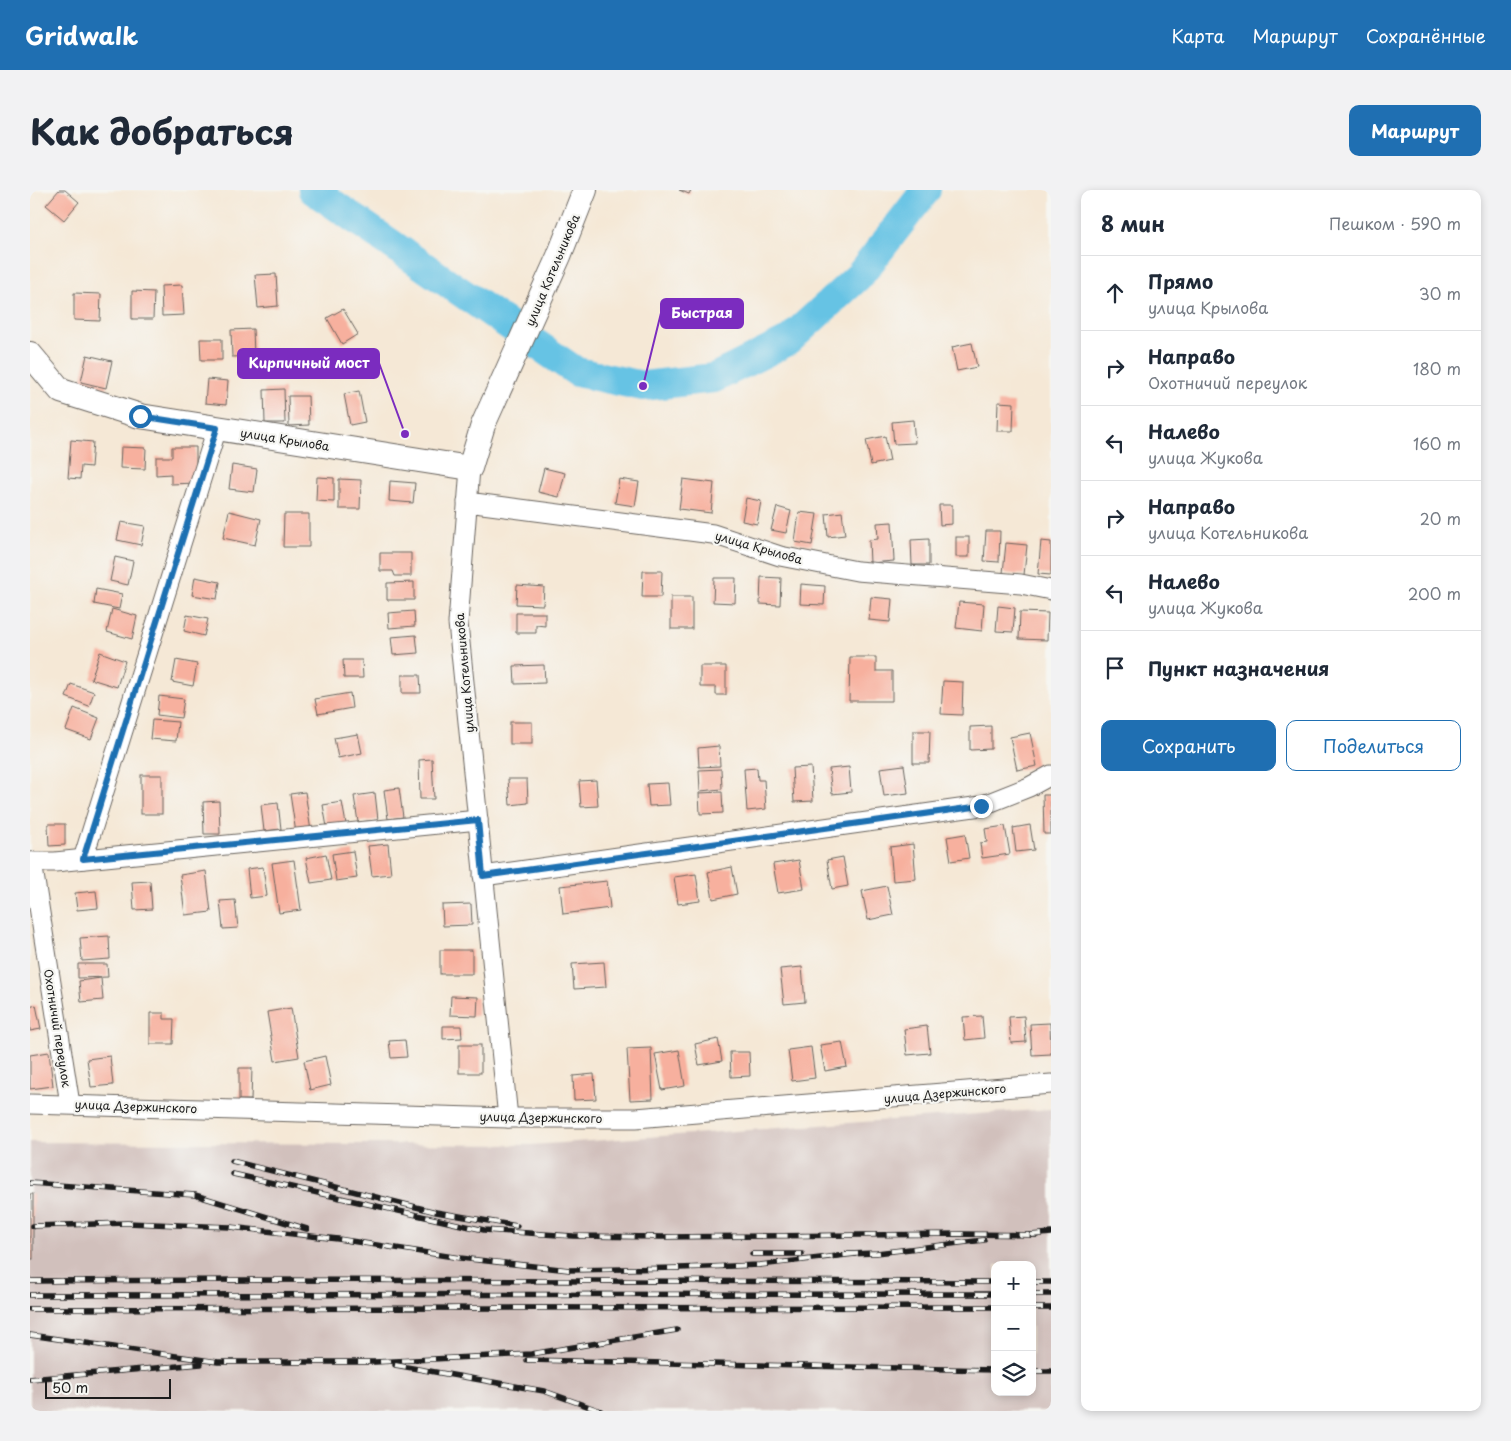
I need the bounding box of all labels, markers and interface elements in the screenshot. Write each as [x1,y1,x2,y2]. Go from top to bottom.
text: Gridwalk [25,17,138,53]
text: Карта [1172,22,1224,49]
text: Маршрут [1252,22,1338,49]
text: Сохранённые [1366,22,1486,49]
text: Как добраться [30,104,294,157]
button: Маршрут [1349,105,1481,156]
text: 8 мин [1101,207,1165,239]
street label: улица Котельникова [520,211,584,329]
text: Пешком · 590 m [1329,211,1461,235]
text: Прямо [1148,267,1213,295]
icon: ahead [1101,279,1129,307]
text: 30 m [1419,281,1461,305]
text: улица Крылова [1148,295,1268,319]
callout: Быстрая [661,299,743,328]
text: Быстрая [671,302,733,323]
text: Направо [1148,342,1235,370]
callout: Кирпичный мост [238,349,379,378]
text: Кирпичный мост [248,352,370,373]
icon: right [1101,354,1129,382]
text: 180 m [1413,356,1461,380]
text: Охотничий переулок [1148,370,1307,394]
route start [129,405,152,428]
text: Налево [1148,417,1220,445]
street label: улица Крылова [239,423,331,455]
icon: left [1101,429,1129,457]
text: 160 m [1413,431,1461,455]
text: улица Жукова [1148,445,1263,469]
text: Направо [1148,492,1235,520]
icon: right [1101,504,1129,532]
text: 20 m [1420,506,1461,530]
text: улица Котельникова [1148,520,1308,544]
street label: улица Крылова [713,526,805,568]
text: Налево [1148,567,1220,595]
icon: left [1101,579,1129,607]
text: 200 m [1408,581,1461,605]
text: улица Жукова [1148,595,1263,619]
street label: улица Котельникова [450,612,478,734]
icon: arrive [1101,654,1129,682]
text: Пункт назначения [1148,654,1329,682]
button: Сохранить [1101,720,1276,771]
button: Поделиться [1286,720,1461,771]
route end [970,795,993,818]
street label: Охотничий переулок [40,968,76,1089]
street label: улица Дзержинского [883,1079,1007,1107]
street label: улица Дзержинского [74,1095,198,1117]
street label: улица Дзержинского [479,1107,603,1127]
map controls [991,1261,1036,1396]
button: + [991,1261,1036,1306]
button: − [991,1306,1036,1351]
button: layers [991,1351,1036,1396]
scale bar [45,1376,171,1399]
text: 50 m [52,1377,88,1398]

